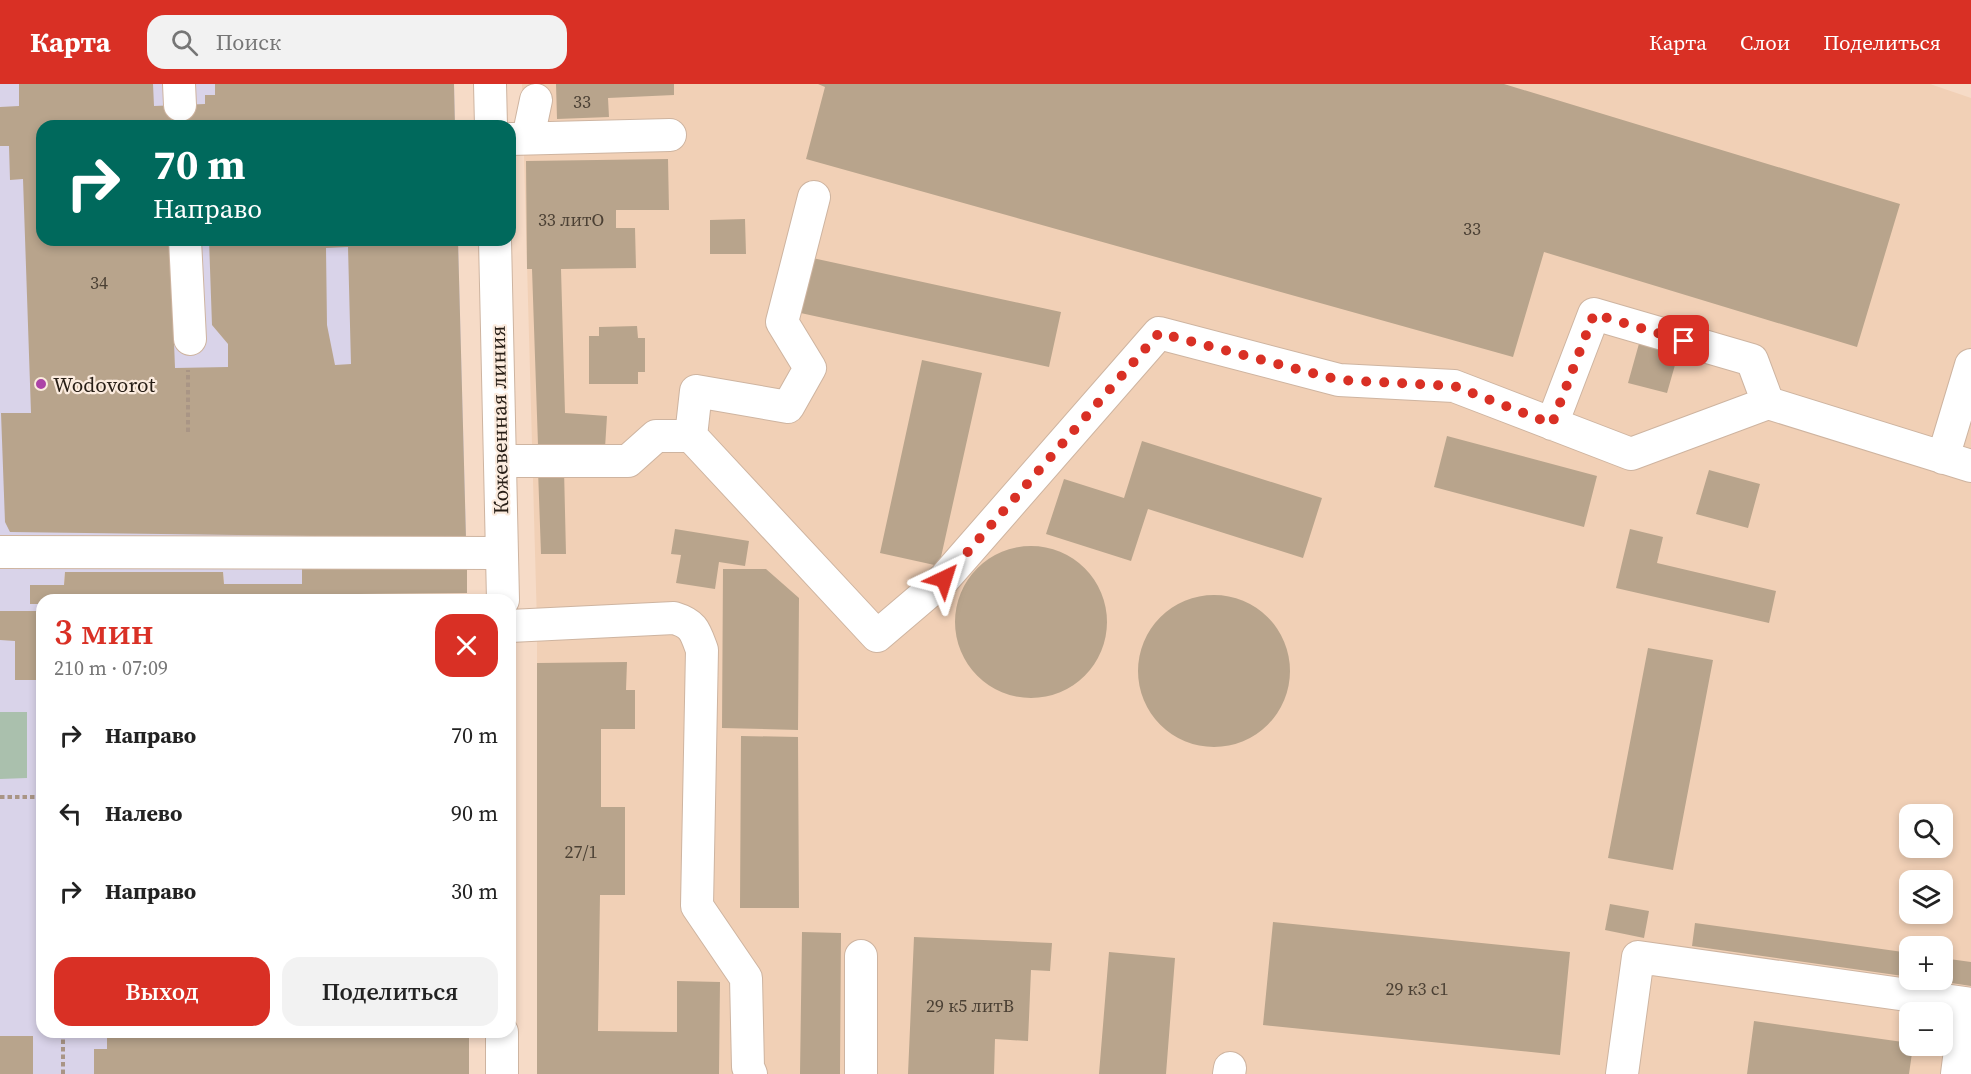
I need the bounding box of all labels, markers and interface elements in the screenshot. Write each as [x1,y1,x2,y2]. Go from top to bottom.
search box [147,15,567,69]
text: Карта [30,23,111,61]
icon: search [168,26,201,59]
text: Поиск [216,27,281,57]
text: Карта [1649,28,1707,57]
text: Слои [1740,28,1790,57]
text: Поделиться [1823,28,1941,57]
house number: 33 [573,89,591,114]
text: 70 m [153,135,246,193]
icon: right [54,144,132,222]
text: Направо [153,190,262,227]
house number: 33 литО [538,207,604,232]
house number: 33 [1463,216,1481,241]
house number: 34 [90,270,108,295]
pin [1658,315,1709,366]
icon: arrive [1667,324,1700,357]
street label: Кожевенная линия [483,325,515,515]
place label: Wodovorot [53,370,155,399]
marker: Wodovorot [34,377,48,391]
position arrow [912,547,976,611]
text: 3 мин [54,607,154,656]
button: close [435,614,498,677]
text: 210 m · 07:09 [54,654,168,682]
icon: right [54,719,87,752]
text: Направо [105,720,196,750]
text: 70 m [451,720,498,750]
icon: left [54,797,87,830]
text: Налево [105,798,182,828]
text: 90 m [451,798,498,828]
map controls [1899,804,1953,1056]
button: search [1899,804,1953,858]
house number: 27/1 [565,839,597,864]
button: layers [1899,870,1953,924]
icon: right [54,875,87,908]
text: Направо [105,876,196,906]
text: 30 m [451,876,498,906]
button: + [1899,936,1953,990]
button: Выход [54,957,270,1026]
button: Поделиться [282,957,498,1026]
house number: 29 к3 с1 [1385,976,1449,1001]
house number: 29 к5 литВ [926,993,1014,1018]
button: − [1899,1002,1953,1056]

